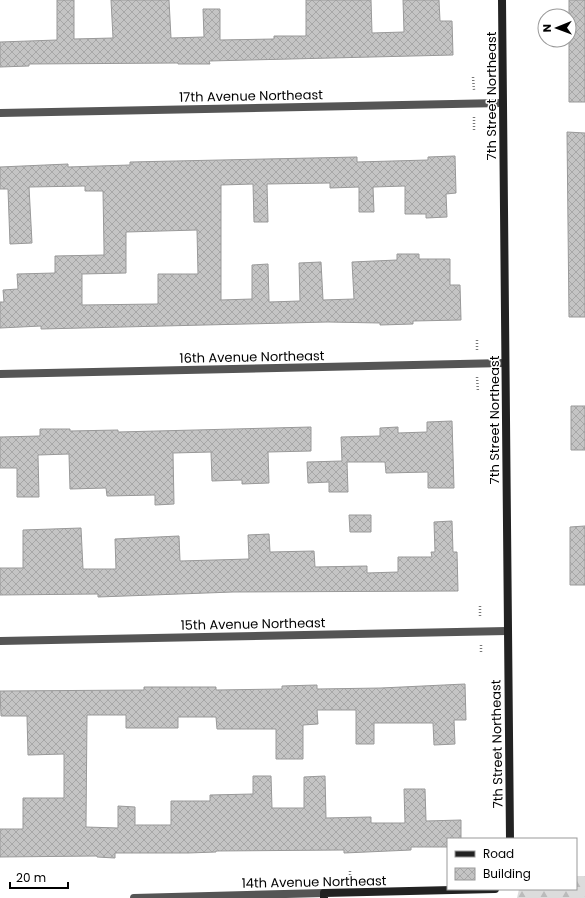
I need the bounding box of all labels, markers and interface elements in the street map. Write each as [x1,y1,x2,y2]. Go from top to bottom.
north arrow [537,8,577,48]
text: N [539,24,555,32]
street label: 7th Street Northeast [482,31,501,160]
street label: 17th Avenue Northeast [179,85,323,107]
street label: 16th Avenue Northeast [179,346,325,368]
street label: 7th Street Northeast [485,355,504,484]
street label: 15th Avenue Northeast [180,613,326,635]
street label: 7th Street Northeast [486,679,508,809]
legend [447,838,577,890]
text: Road [483,845,514,862]
scale bar [10,864,68,890]
text: Building [483,865,531,882]
text: 20 m [16,869,46,886]
street label: 14th Avenue Northeast [241,871,387,893]

